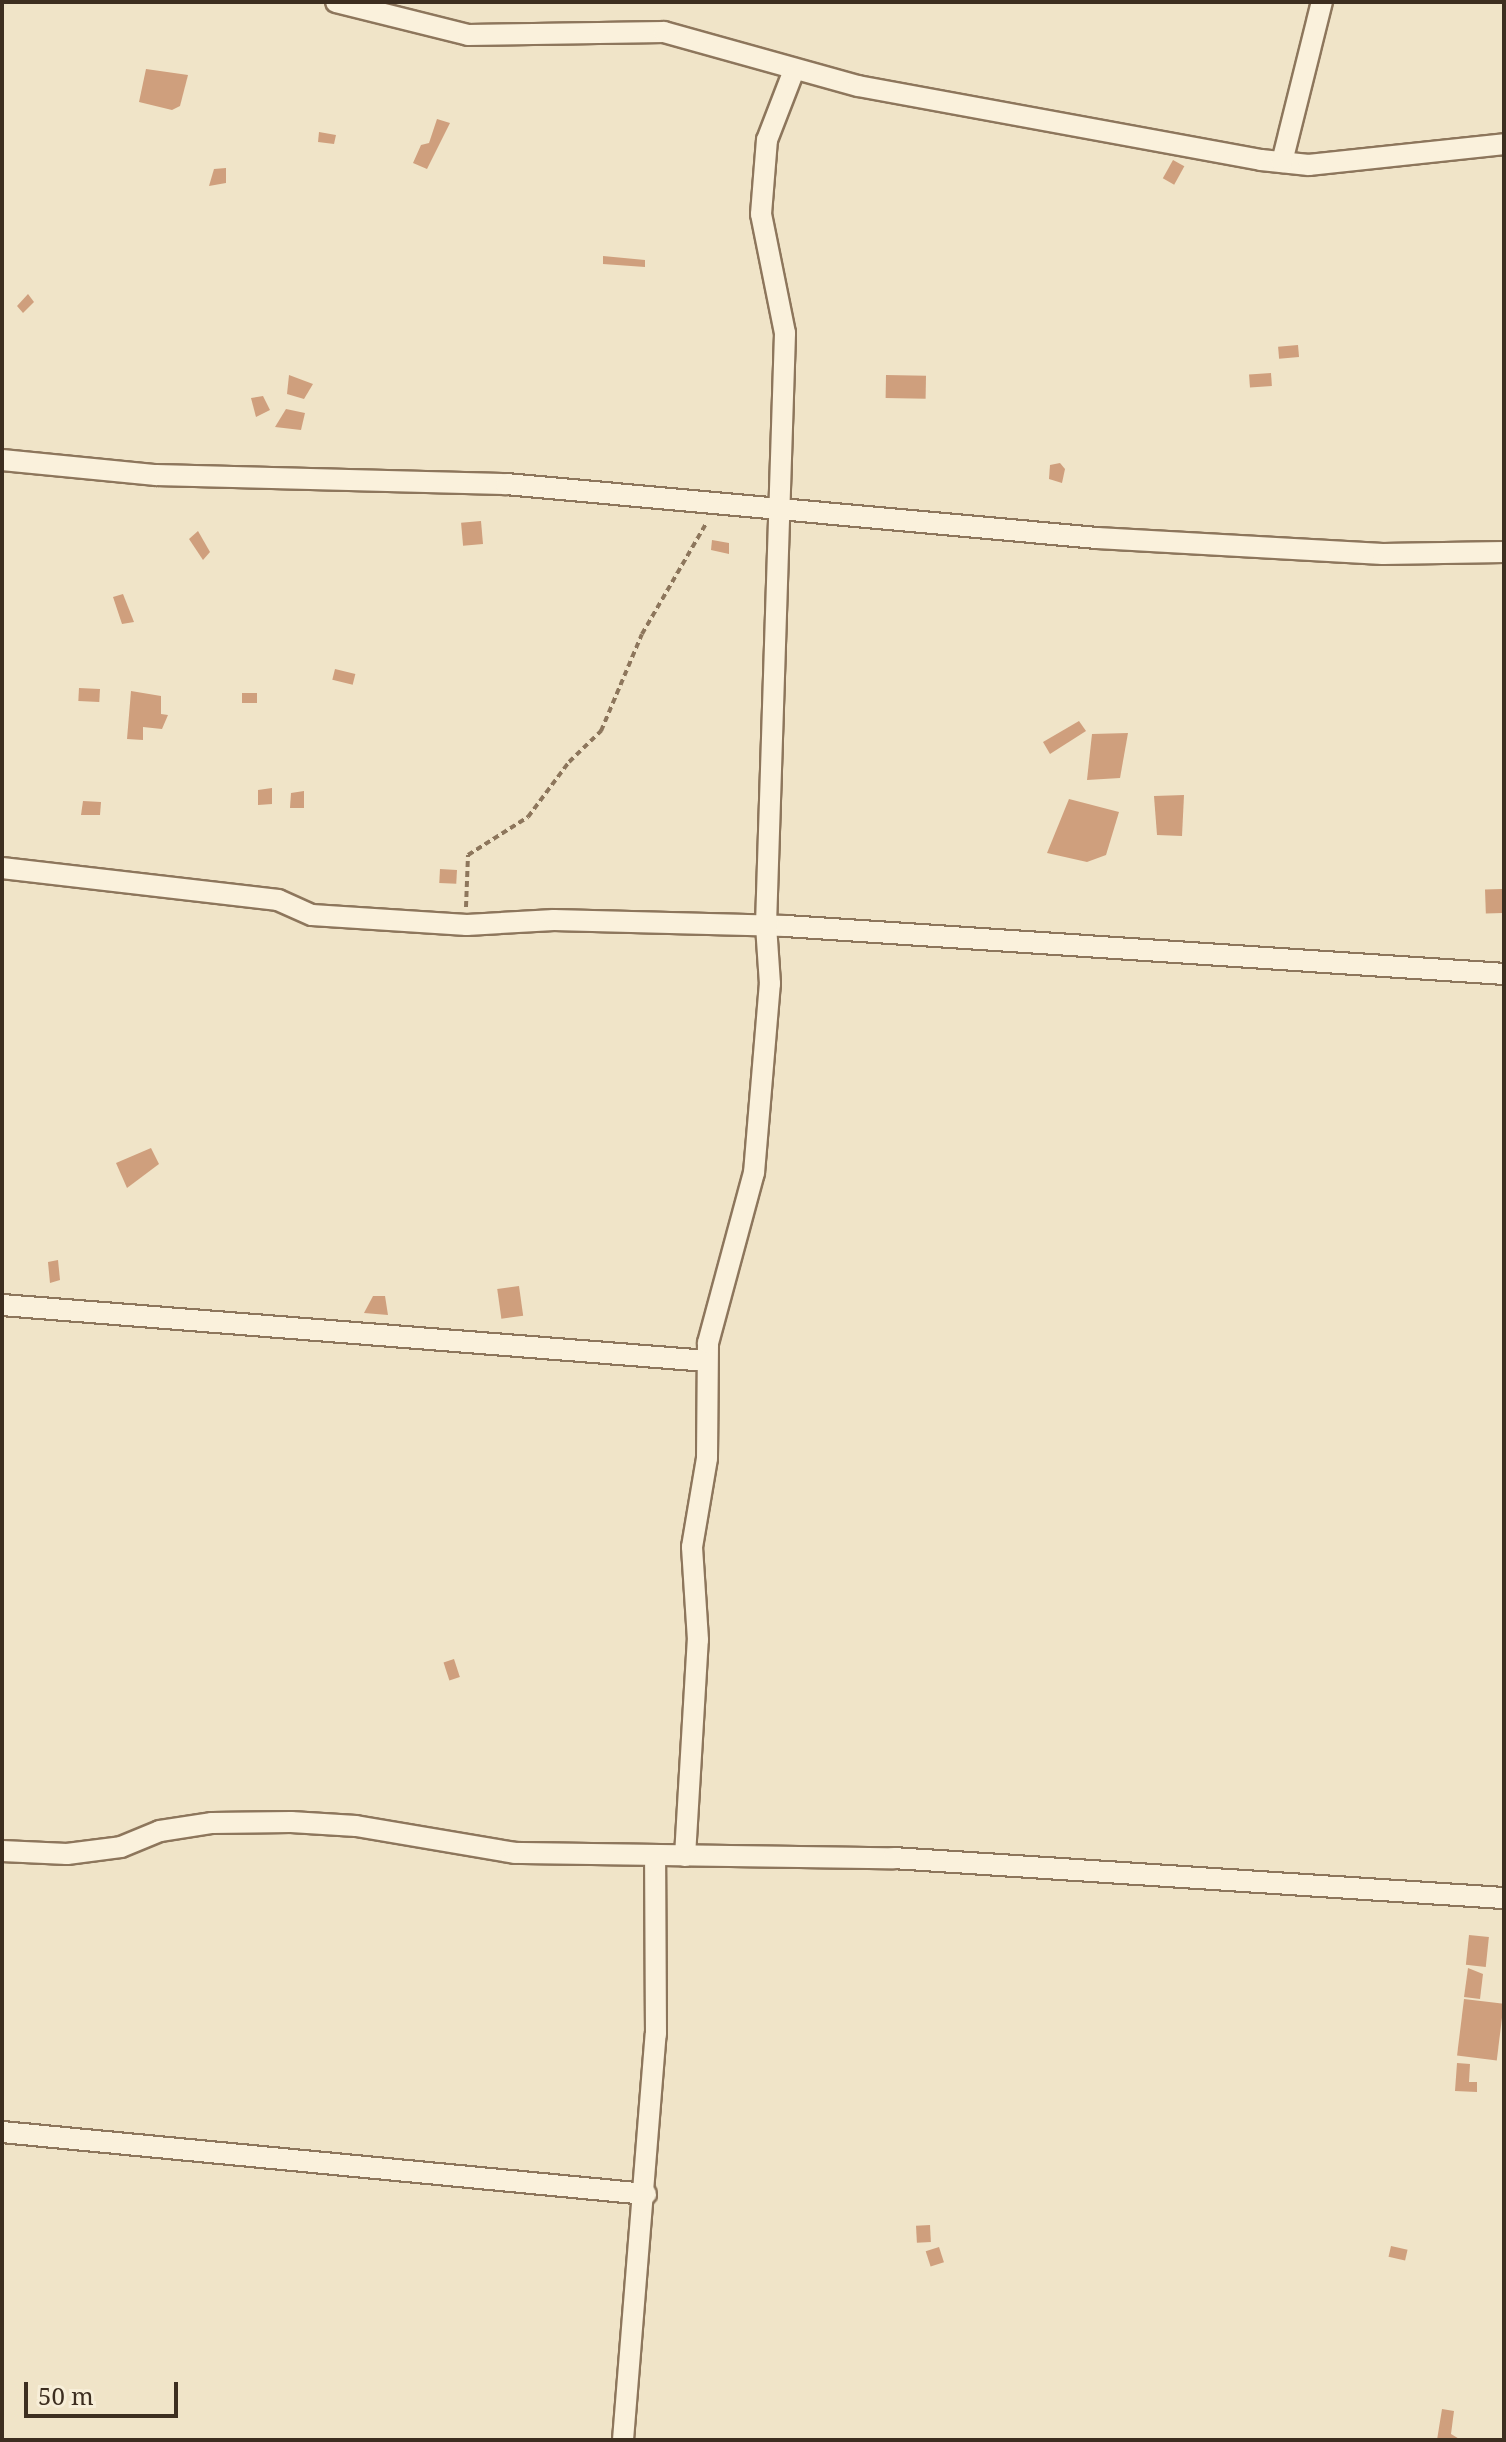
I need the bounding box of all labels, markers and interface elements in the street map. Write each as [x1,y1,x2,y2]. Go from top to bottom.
scale bar [28,2366,182,2416]
text: 50 m [38,2379,94,2412]

